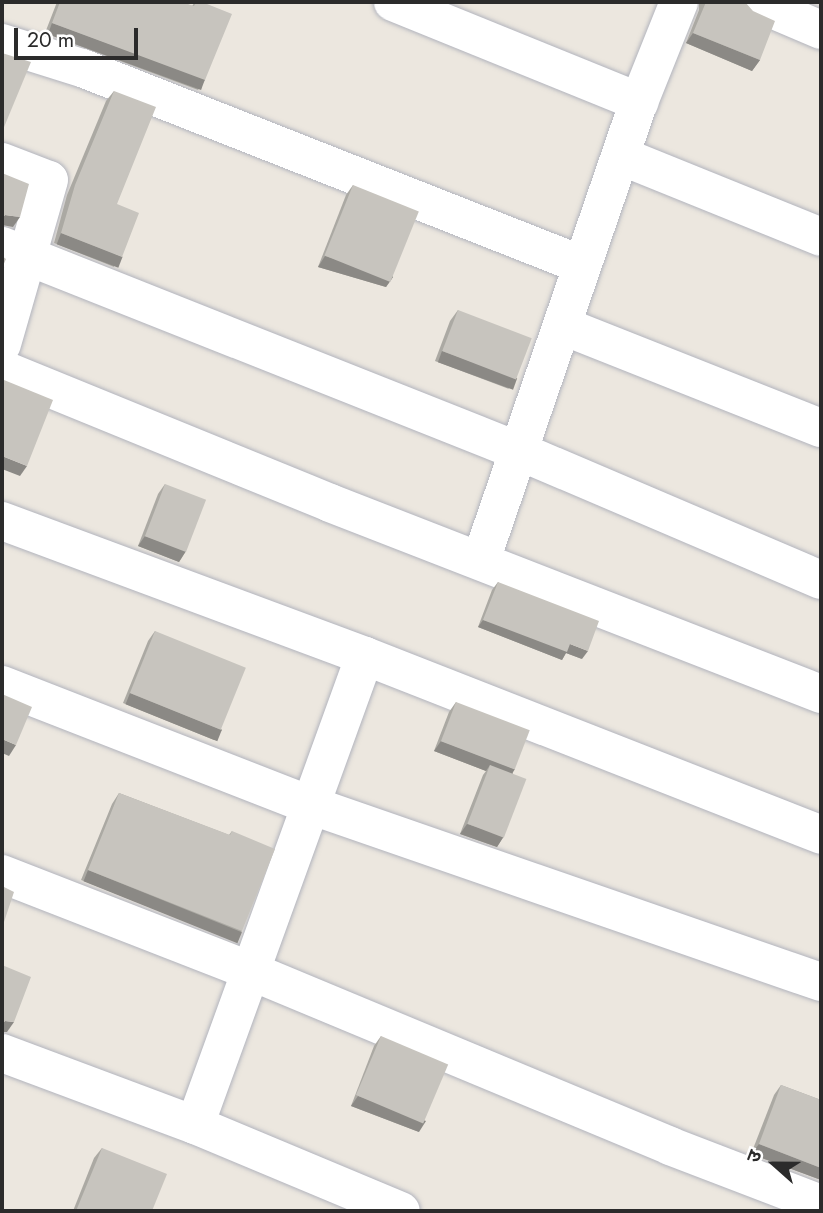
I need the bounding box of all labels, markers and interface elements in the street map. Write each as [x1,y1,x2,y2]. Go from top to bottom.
scale bar [18,14,142,58]
text: 20 m [27,25,74,55]
north arrow [739,1129,809,1199]
text: उ [739,1146,769,1166]

